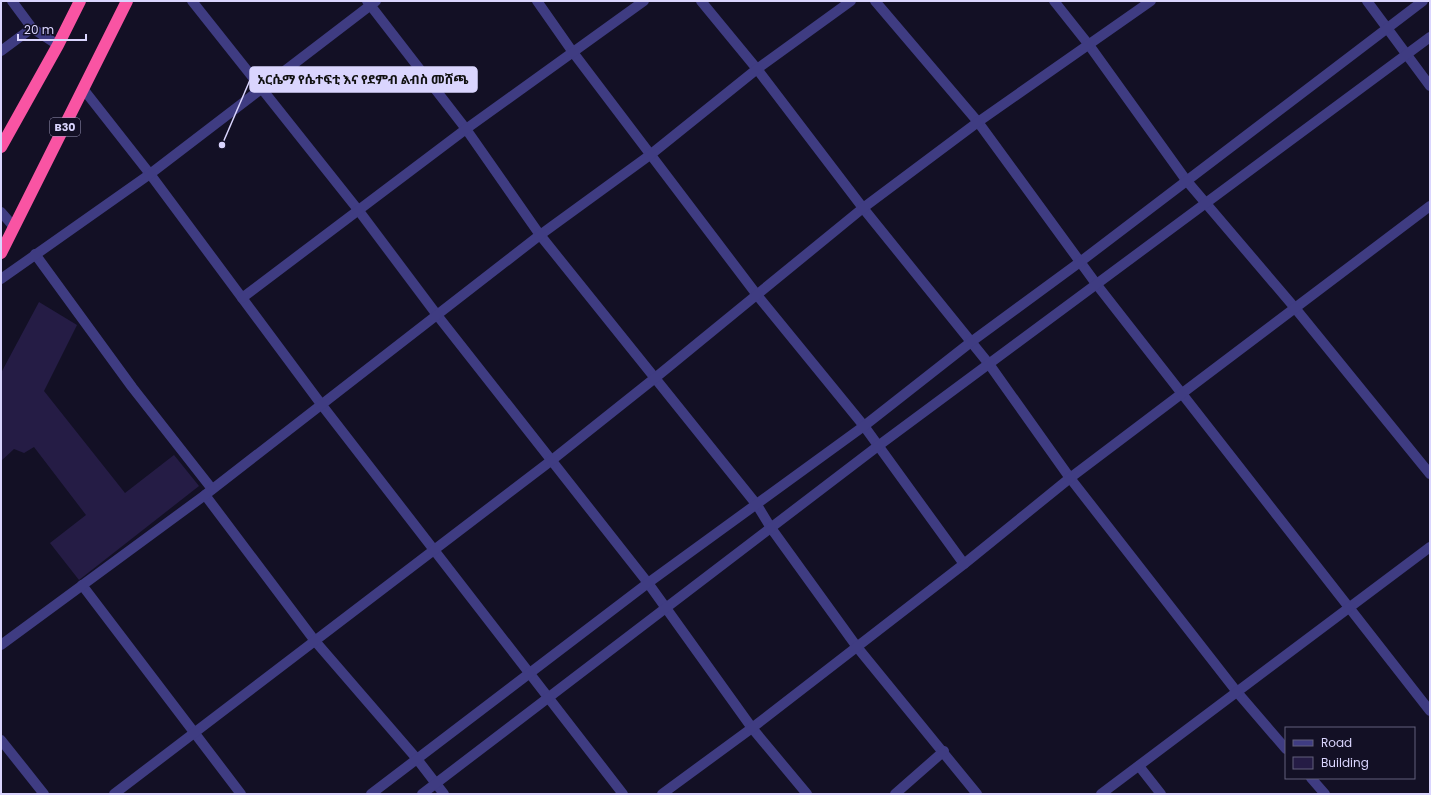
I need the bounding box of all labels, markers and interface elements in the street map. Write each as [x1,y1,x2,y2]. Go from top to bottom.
scale bar [18,16,86,42]
text: 20 m [24,21,54,38]
callout: አርሴማ የሴተፍቲ እና የደምብ ልብስ መሸጫ [250,67,477,92]
text: አርሴማ የሴተፍቲ እና የደምብ ልብስ መሸጫ [257,70,469,89]
road number: B30 [50,118,80,136]
legend [1285,727,1415,779]
text: Road [1321,734,1352,751]
text: Building [1321,754,1369,771]

